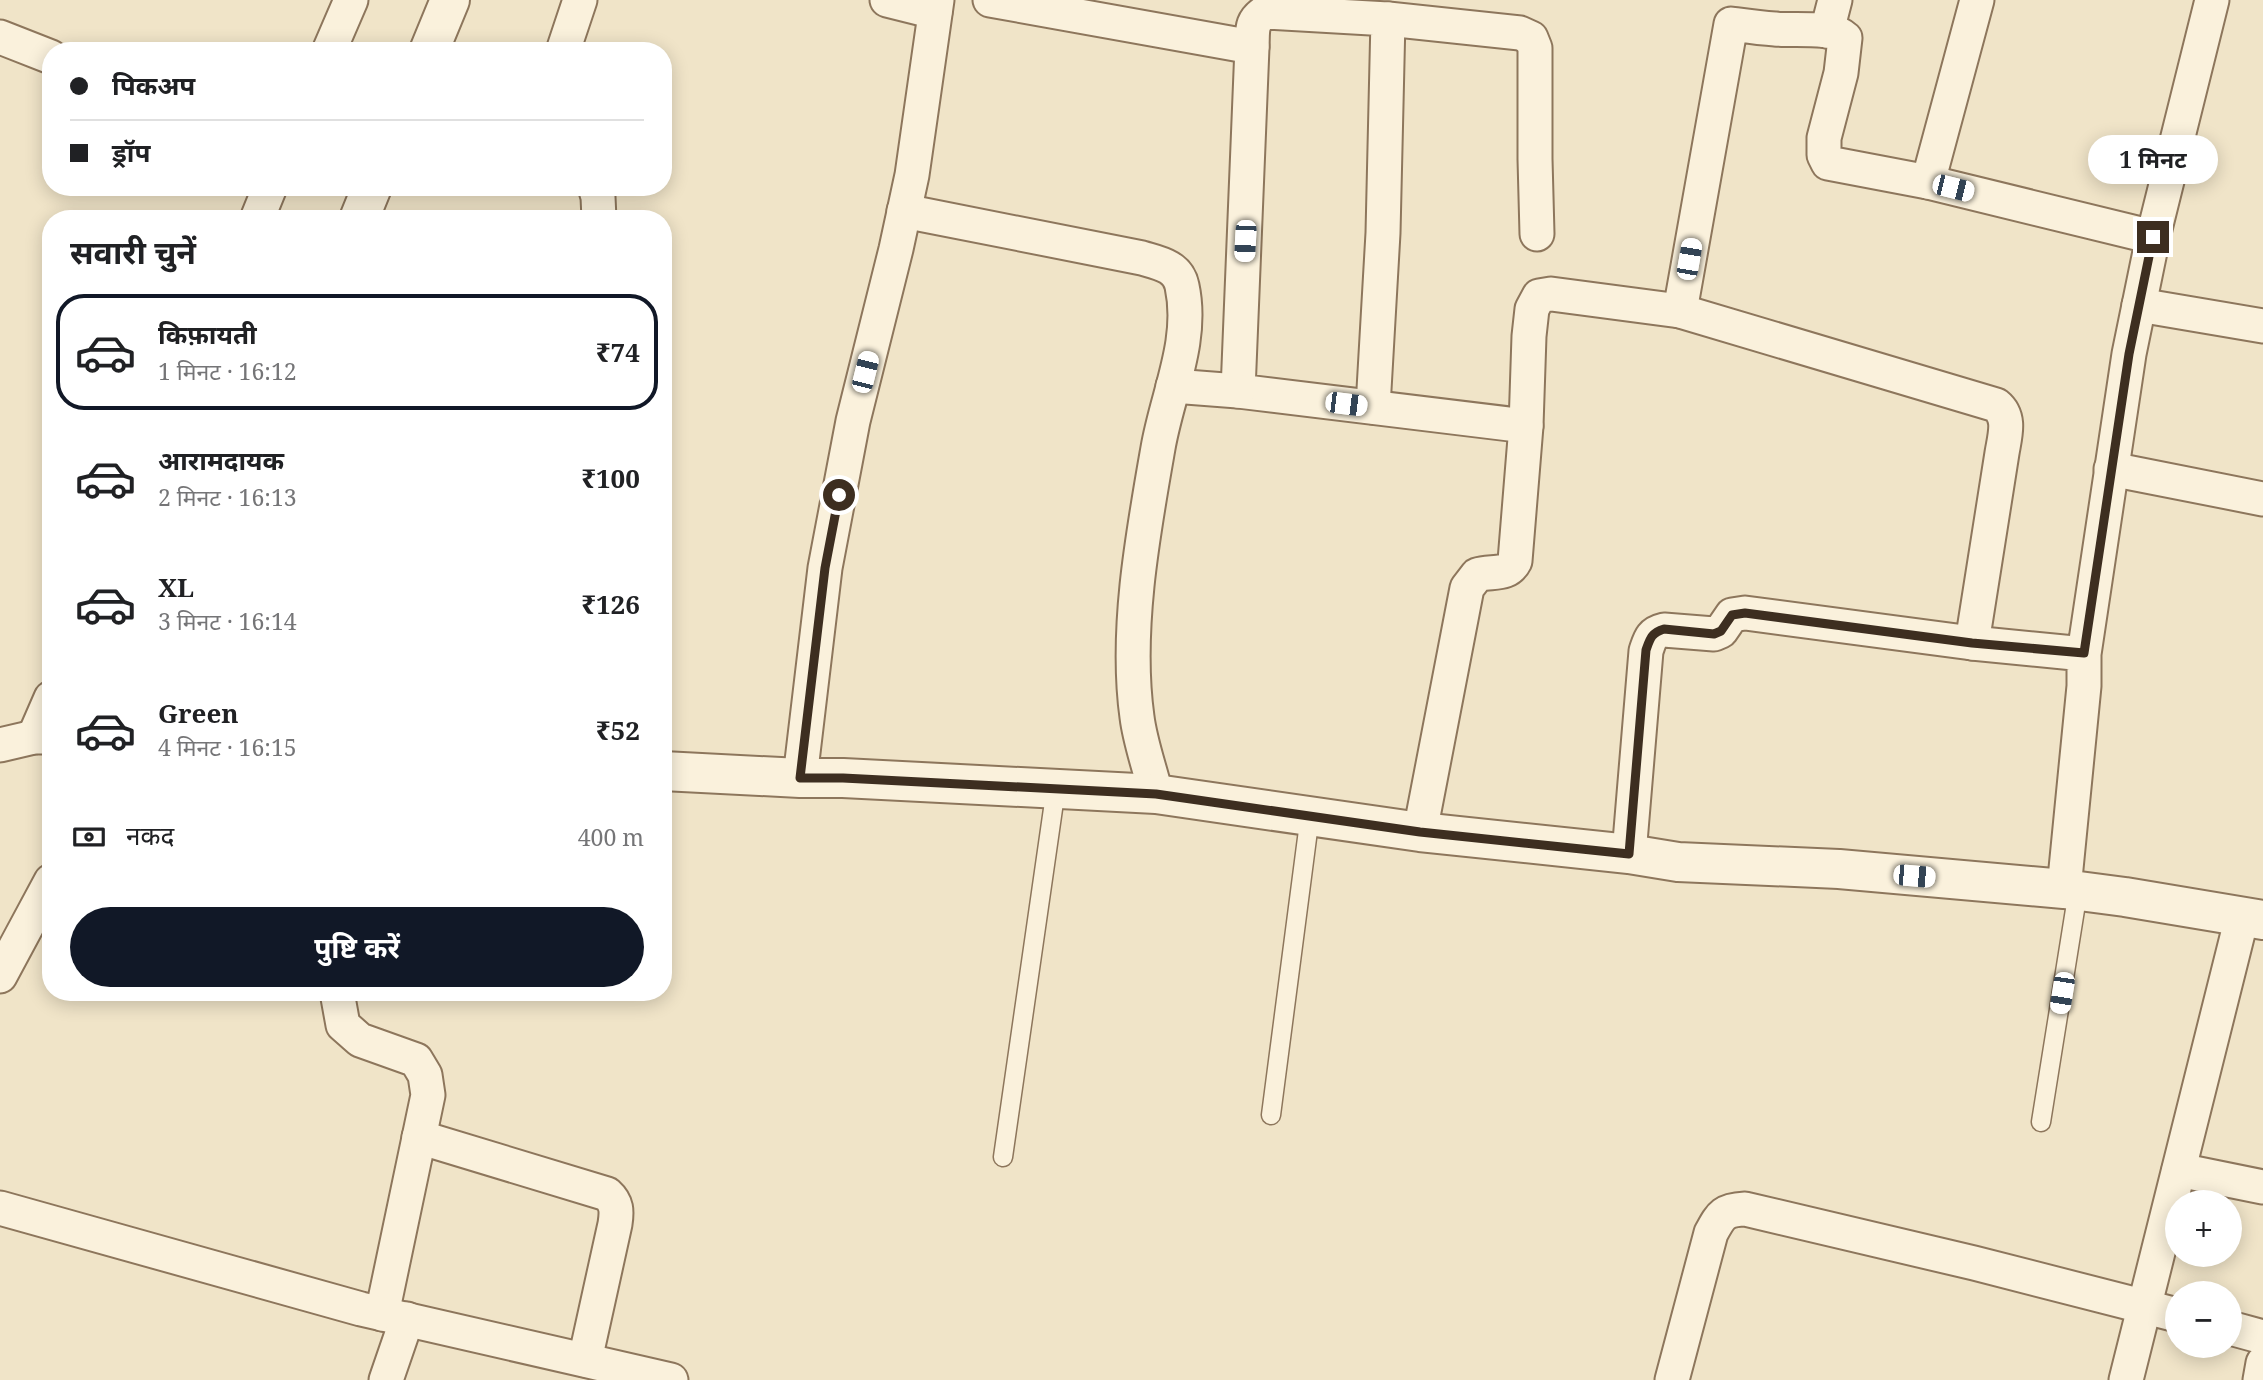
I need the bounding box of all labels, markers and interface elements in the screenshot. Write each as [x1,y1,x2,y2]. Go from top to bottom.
text: पिकअप [112,67,195,103]
text: ड्रॉप [112,134,150,170]
callout: 1 मिनट [2088,135,2218,184]
text: 1 मिनट [2119,143,2187,175]
car [1931,173,1976,203]
car [1234,219,1257,263]
route end [2137,221,2169,253]
text: सवारी चुनें [70,230,196,273]
car [1676,236,1703,282]
text: किफ़ायती [158,316,257,352]
icon: car [74,321,137,384]
text: ₹74 [596,334,640,370]
car [850,349,881,395]
text: 1 मिनट · 16:12 [158,355,297,387]
car [1324,391,1369,417]
text: आरामदायक [158,442,284,478]
icon: car [74,447,137,510]
text: ₹100 [581,460,640,496]
route start [823,479,855,511]
text: 2 मिनट · 16:13 [158,481,297,513]
text: XL [158,569,194,605]
icon: car [74,573,137,636]
text: ₹126 [581,586,640,622]
text: 3 मिनट · 16:14 [158,605,297,637]
text: Green [158,695,239,731]
icon: car [74,699,137,762]
text: ₹52 [596,712,640,748]
text: 4 मिनट · 16:15 [158,731,297,763]
text: नकद [126,817,174,853]
icon: cash [70,818,108,856]
text: 400 m [578,821,644,853]
car [1893,864,1936,888]
button: पुष्टि करें [70,907,644,987]
car [2049,971,2076,1015]
map controls [2165,1190,2242,1358]
button: + [2165,1190,2242,1267]
button: − [2165,1281,2242,1358]

